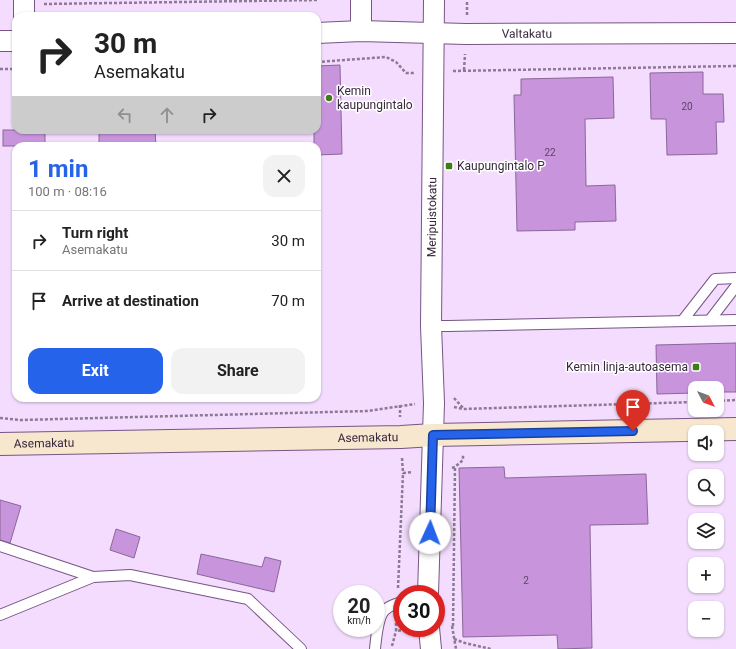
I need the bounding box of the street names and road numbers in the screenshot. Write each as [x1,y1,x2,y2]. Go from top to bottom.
street label: Valtakatu [502,27,552,41]
street label: Meripuistokatu [425,177,439,257]
street label: Asemakatu [337,430,398,445]
street label: Asemakatu [14,436,74,451]

